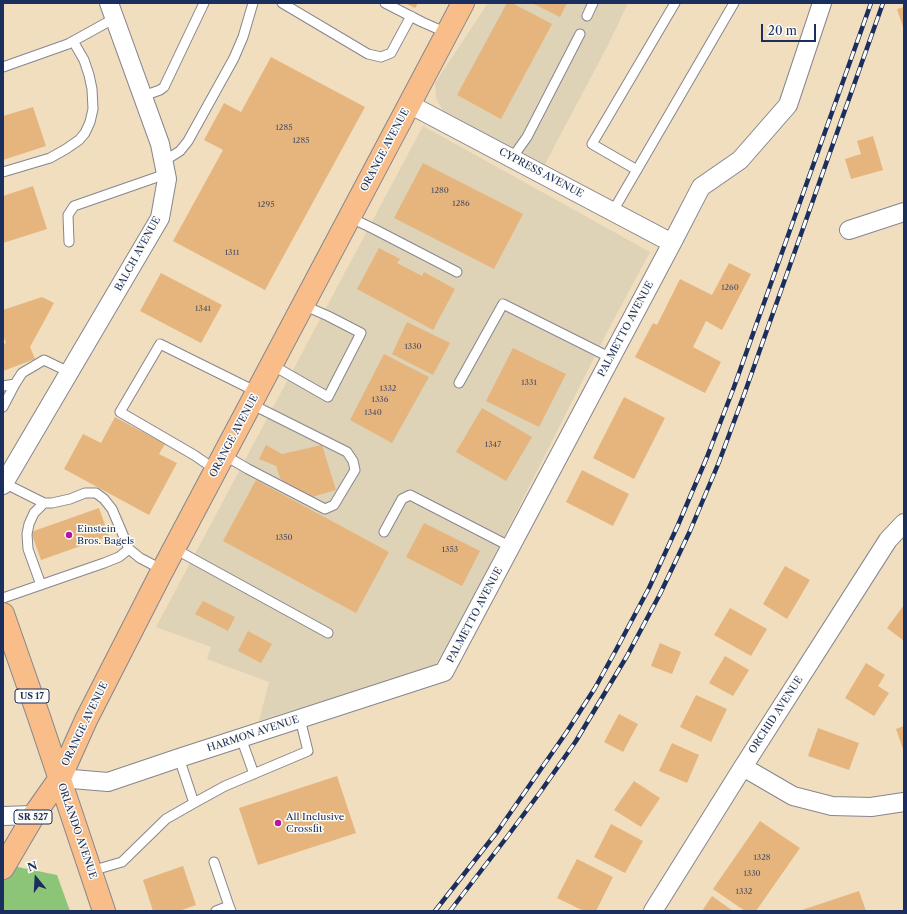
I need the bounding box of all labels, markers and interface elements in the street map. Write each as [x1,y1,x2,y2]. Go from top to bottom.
scale bar [763,16,818,42]
text: 20 m [768,23,797,38]
street label: ORANGE AVENUE [358,106,412,194]
house number: 1285 [275,123,293,133]
house number: 1285 [292,136,310,146]
street label: CYPRESS AVENUE [497,146,585,200]
house number: 1280 [431,186,449,196]
house number: 1286 [452,199,470,209]
house number: 1295 [258,200,274,210]
street label: BALCH AVENUE [113,215,163,293]
house number: 1311 [225,248,239,258]
street label: PALMETTO AVENUE [596,279,656,379]
house number: 1260 [721,283,739,293]
house number: 1341 [195,304,211,314]
house number: 1330 [404,342,422,352]
house number: 1331 [521,378,537,388]
house number: 1332 [380,384,396,394]
street label: ORANGE AVENUE [207,392,261,480]
house number: 1336 [372,395,388,405]
house number: 1340 [364,408,382,418]
house number: 1347 [485,440,501,450]
place label: Einstein Bros. Bagels [77,523,134,546]
marker: Einstein Bros. Bagels [64,530,74,540]
house number: 1350 [275,533,293,543]
house number: 1353 [442,545,458,555]
street label: PALMETTO AVENUE [445,565,505,665]
street label: ORCHID AVENUE [747,674,805,756]
street label: ORANGE AVENUE [59,680,111,768]
road number: US 17 [15,689,49,703]
street label: HARMON AVENUE [206,713,300,755]
street label: ORLANDO AVENUE [55,782,99,880]
road number: SR 527 [14,810,52,824]
place label: All Inclusive Crossfit [286,811,344,834]
marker: All Inclusive Crossfit [273,818,283,828]
house number: 1328 [753,853,771,863]
north arrow [16,858,56,898]
text: N [26,858,39,875]
house number: 1330 [743,869,761,879]
house number: 1332 [736,887,752,897]

